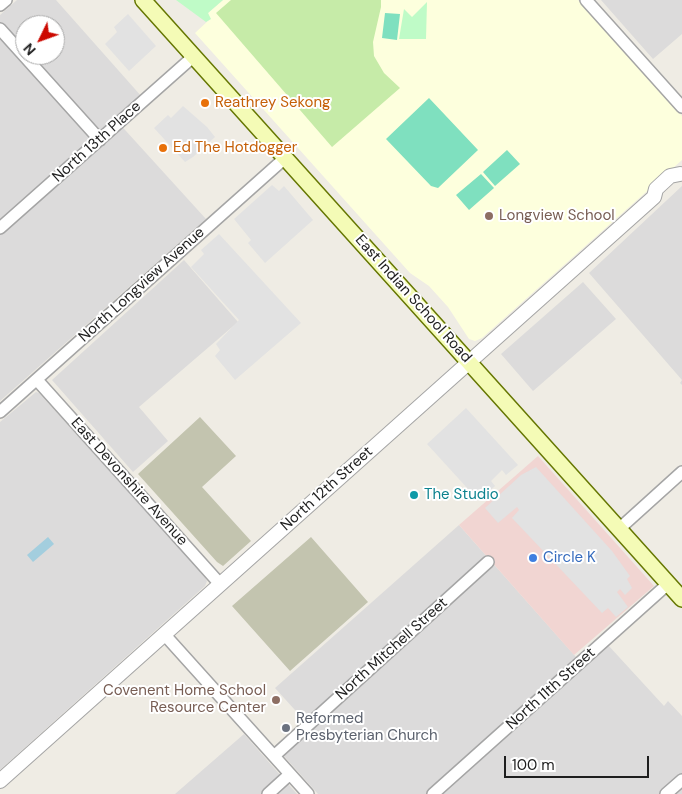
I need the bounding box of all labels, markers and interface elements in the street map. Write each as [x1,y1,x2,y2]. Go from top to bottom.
north arrow [15,15,65,65]
text: N [19,40,40,59]
place label: Reathrey Sekong [215,94,330,112]
marker: Reathrey Sekong [199,97,211,109]
street label: North 13th Place [49,98,145,186]
place label: Ed The Hotdogger [173,139,297,157]
marker: Ed The Hotdogger [157,142,169,154]
place label: Longview School [499,207,615,225]
marker: Longview School [483,210,495,222]
street label: North Longview Avenue [75,224,209,346]
street label: East Indian School Road [351,231,475,367]
street label: East Devonshire Avenue [67,414,191,550]
street label: North 12th Street [277,443,377,535]
place label: The Studio [424,486,499,504]
marker: The Studio [408,489,420,501]
place label: Circle K [543,549,596,567]
marker: Circle K [527,552,539,564]
street label: North Mitchell Street [332,594,452,704]
street label: North 11th Street [503,644,599,734]
place label: Covenent Home School Resource Center [103,682,266,717]
marker: Covenent Home School Resource Center [270,694,282,706]
place label: Reformed Presbyterian Church [296,710,438,745]
marker: Reformed Presbyterian Church [280,722,292,734]
scale bar [507,746,652,778]
text: 100 m [512,755,555,775]

